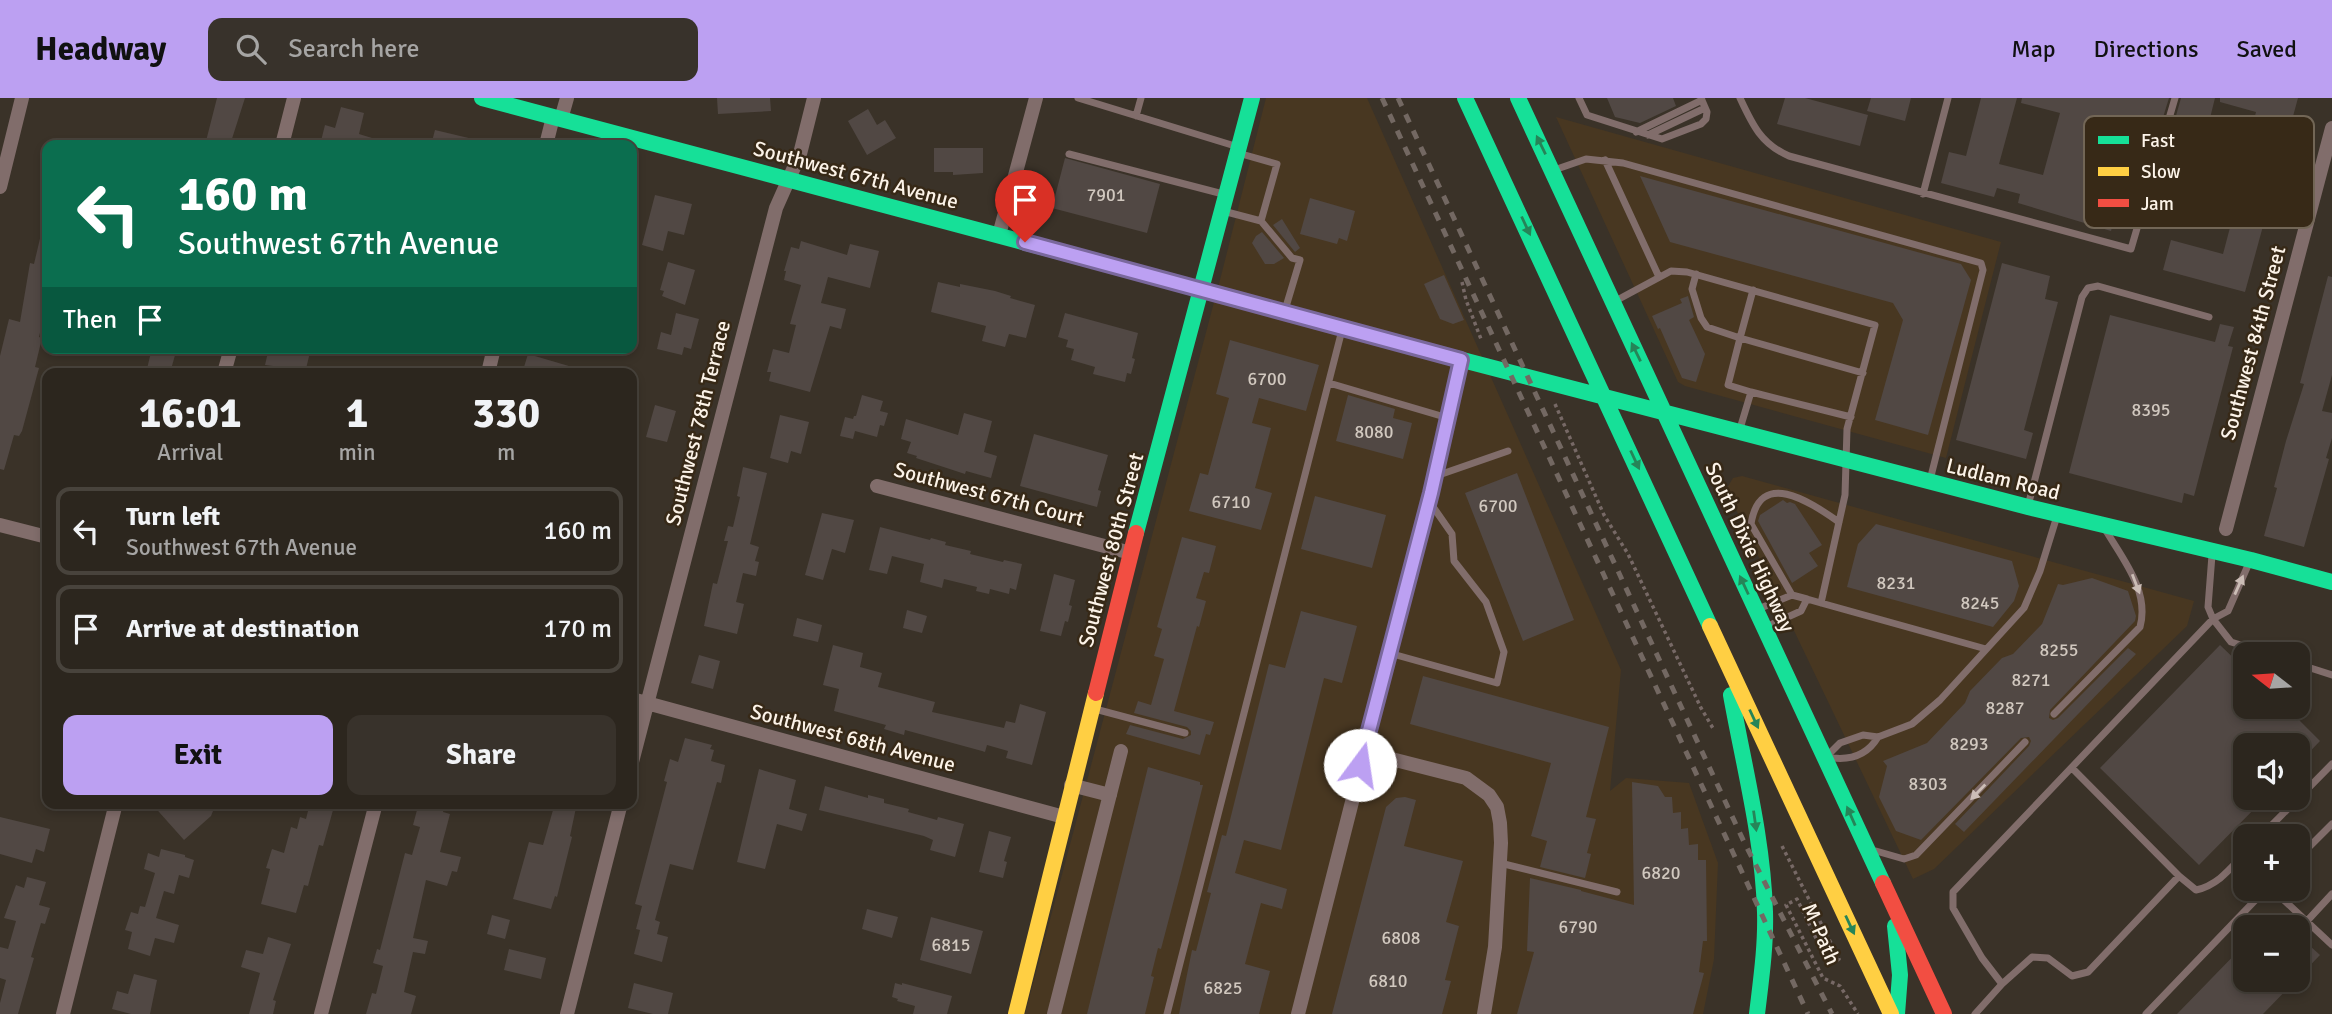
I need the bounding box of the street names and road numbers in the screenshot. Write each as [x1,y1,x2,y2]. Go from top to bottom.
street label: Southwest 67th Avenue [751,135,961,215]
street label: Southwest 84th Street [2215,243,2291,443]
street label: Southwest 78th Terrace [660,318,736,528]
street label: Southwest 80th Street [1073,450,1149,650]
street label: Ludlam Road [1943,452,2063,506]
street label: Southwest 67th Court [891,456,1087,532]
street label: South Dixie Highway [1699,458,1801,636]
street label: Southwest 68th Avenue [748,698,958,778]
street label: M-Path [1796,899,1846,969]

